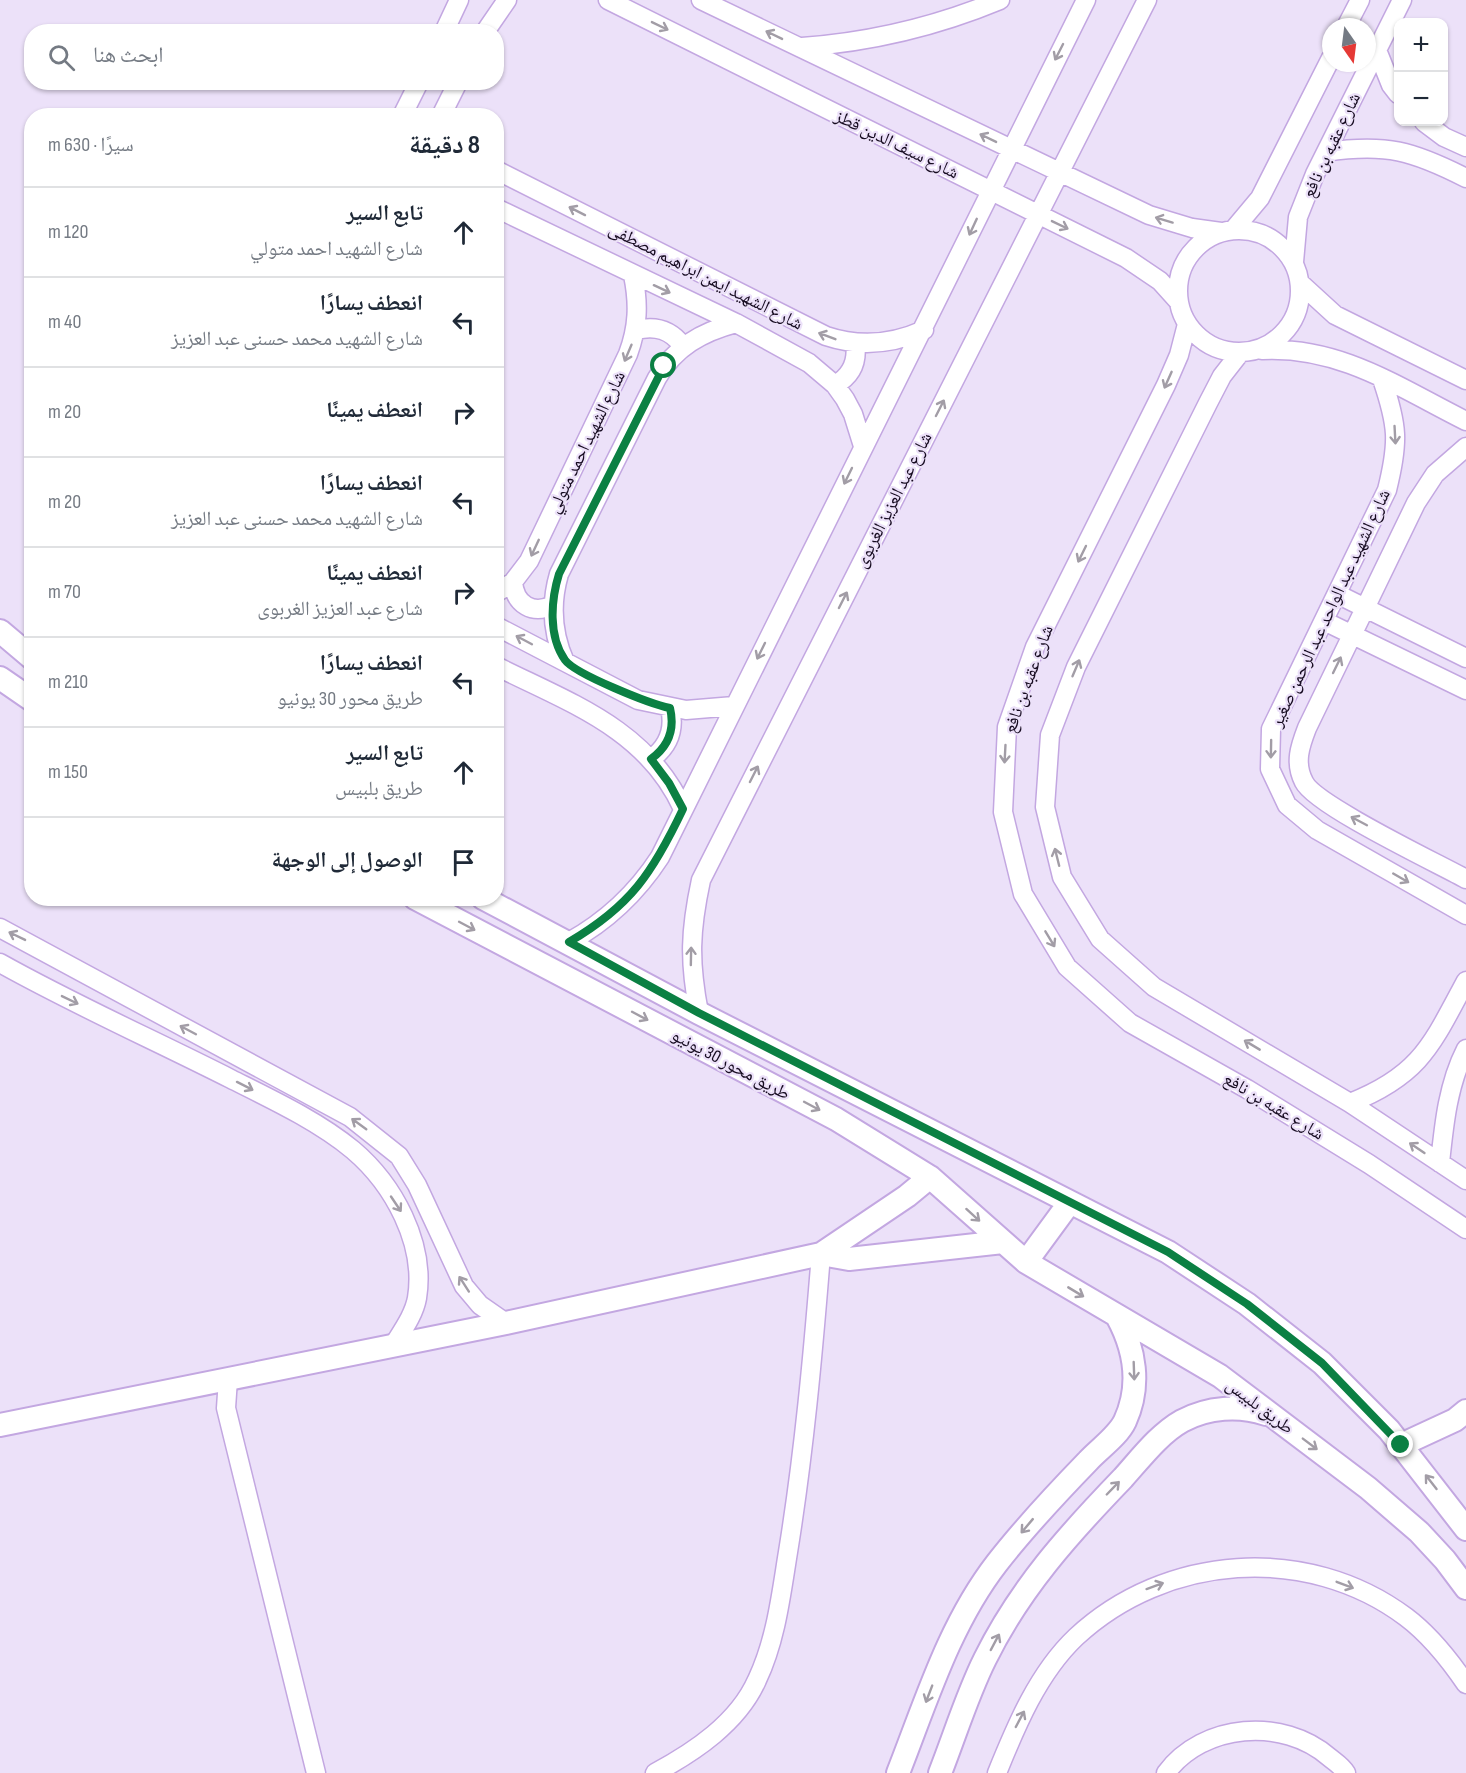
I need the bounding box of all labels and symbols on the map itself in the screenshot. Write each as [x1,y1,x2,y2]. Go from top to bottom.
north arrow [1322,18,1376,72]
one-way arrow [651,21,669,32]
one-way arrow [765,28,783,40]
one-way arrow [1053,43,1065,61]
street label: شارع عقبه بن نافع [1298,89,1366,201]
street label: شارع سيف الدين قطز [830,105,962,184]
one-way arrow [979,131,997,143]
one-way arrow [569,205,587,216]
one-way arrow [1155,214,1174,225]
one-way arrow [966,217,978,235]
street label: شارع الشهيد ايمن ابراهيم مصطفى [605,218,806,335]
one-way arrow [1051,220,1069,231]
one-way arrow [653,283,671,295]
one-way arrow [818,330,837,341]
one-way arrow [622,343,633,361]
route start [650,352,676,378]
street label: شارع الشهيد احمد متولي [543,368,633,518]
one-way arrow [1162,370,1174,388]
one-way arrow [935,399,947,417]
one-way arrow [1390,425,1401,445]
street label: شارع عبد العزيز الغربوى [850,429,937,571]
one-way arrow [842,467,853,485]
street label: شارع الشهيد عبد الواحد عبد الرحمن صغير [1266,486,1395,731]
one-way arrow [529,538,541,556]
one-way arrow [1075,545,1087,563]
one-way arrow [837,592,849,610]
street label: شارع عقبه بن نافع [999,622,1059,736]
one-way arrow [515,634,533,645]
one-way arrow [755,642,767,660]
one-way arrow [1332,657,1344,675]
one-way arrow [1071,660,1082,678]
one-way arrow [1265,739,1276,759]
one-way arrow [1000,744,1011,764]
one-way arrow [749,766,761,784]
one-way arrow [1351,815,1368,827]
one-way arrow [1051,848,1063,867]
one-way arrow [1392,872,1409,884]
one-way arrow [457,920,475,932]
one-way arrow [9,930,27,942]
one-way arrow [1045,930,1057,947]
one-way arrow [685,946,697,966]
one-way arrow [61,995,79,1007]
one-way arrow [630,1011,648,1022]
one-way arrow [180,1024,197,1036]
street label: طريق محور 30 يونيو [668,1024,794,1104]
one-way arrow [1244,1038,1261,1050]
street label: شارع عقبه بن نافع [1219,1068,1328,1145]
one-way arrow [236,1081,254,1092]
one-way arrow [803,1101,821,1112]
one-way arrow [351,1118,367,1130]
one-way arrow [1409,1141,1426,1153]
one-way arrow [390,1196,402,1212]
one-way arrow [965,1208,980,1222]
one-way arrow [457,1276,469,1293]
one-way arrow [1067,1286,1084,1298]
one-way arrow [1128,1361,1139,1381]
street label: طريق بلبيس [1222,1374,1298,1439]
route end [1387,1431,1413,1457]
one-way arrow [1301,1437,1317,1450]
one-way arrow [1424,1475,1437,1491]
one-way arrow [1106,1480,1120,1495]
one-way arrow [1020,1518,1034,1533]
one-way arrow [1145,1579,1164,1590]
one-way arrow [1336,1580,1354,1591]
one-way arrow [990,1633,1001,1651]
one-way arrow [923,1684,934,1702]
one-way arrow [1015,1711,1026,1729]

